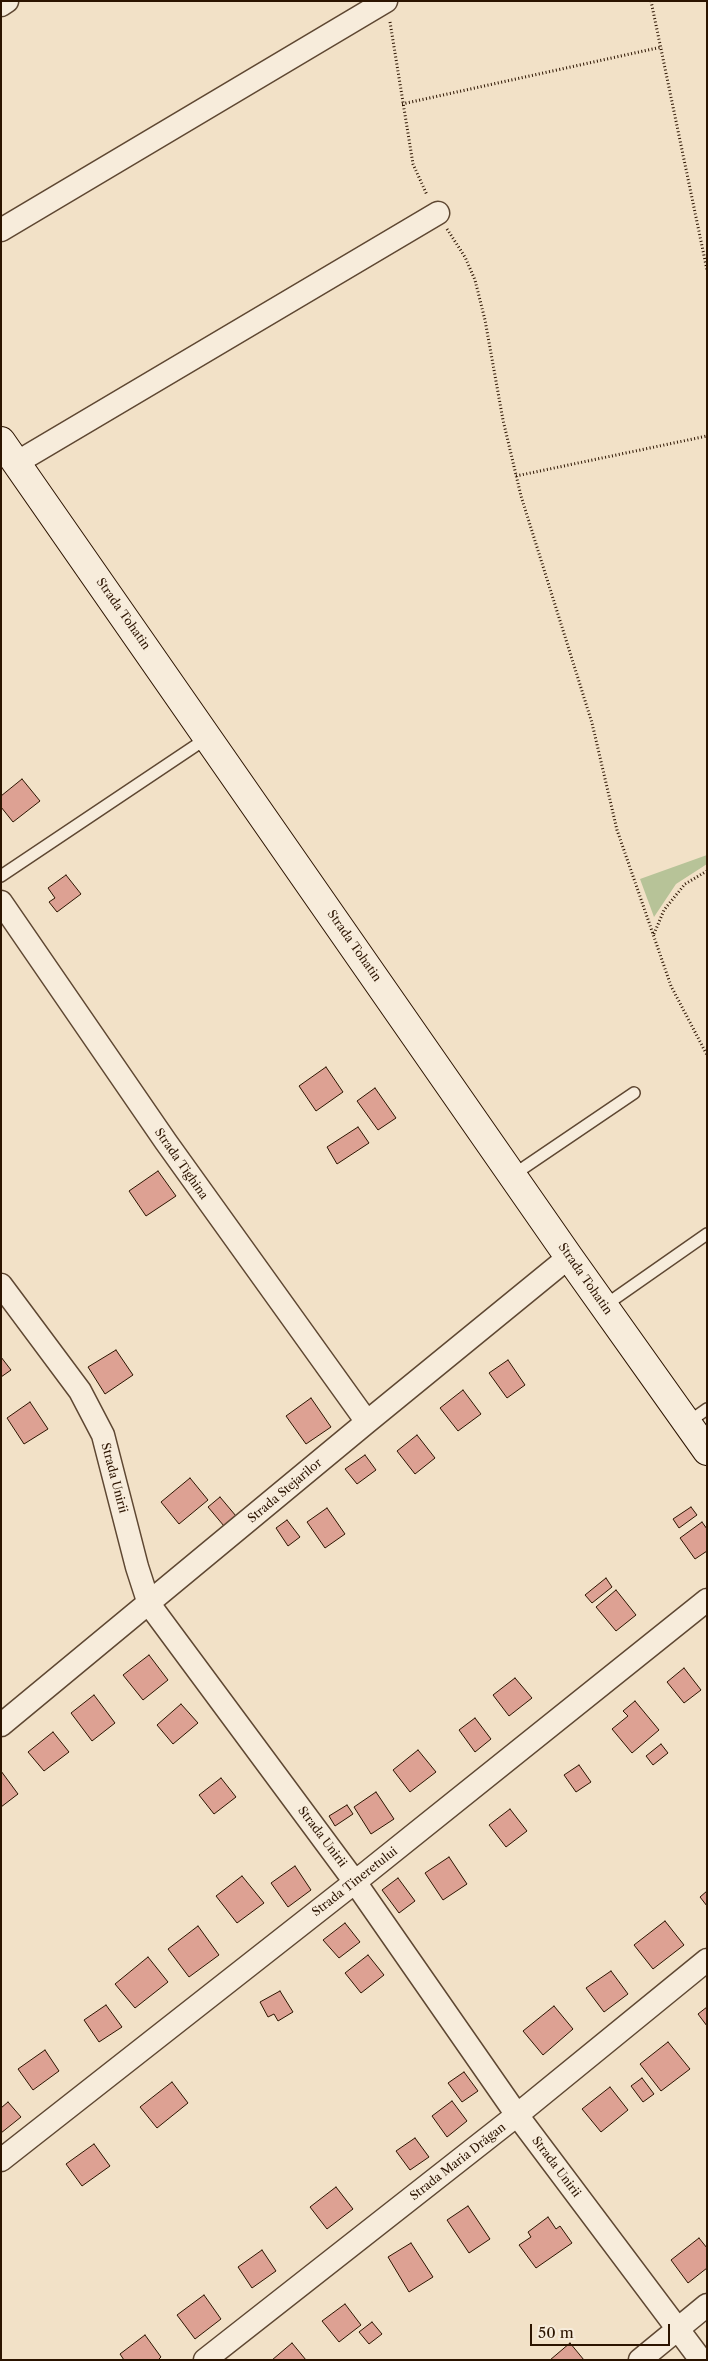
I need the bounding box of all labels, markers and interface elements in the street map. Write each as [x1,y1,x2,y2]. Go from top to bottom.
street label: Strada Tohatin [93,575,153,653]
street label: Strada Tohatin [324,907,384,985]
street label: Strada Tighina [151,1126,211,1202]
street label: Strada Tohatin [555,1240,615,1318]
street label: Strada Unirii [98,1441,130,1515]
street label: Strada Stejarilor [245,1456,325,1526]
street label: Strada Unirii [295,1804,349,1870]
street label: Strada Tineretului [310,1844,400,1920]
street label: Strada Maria Drăgan [407,2120,509,2204]
street label: Strada Unirii [529,2134,583,2200]
scale bar [533,2314,673,2346]
text: 50 m [538,2323,574,2342]

